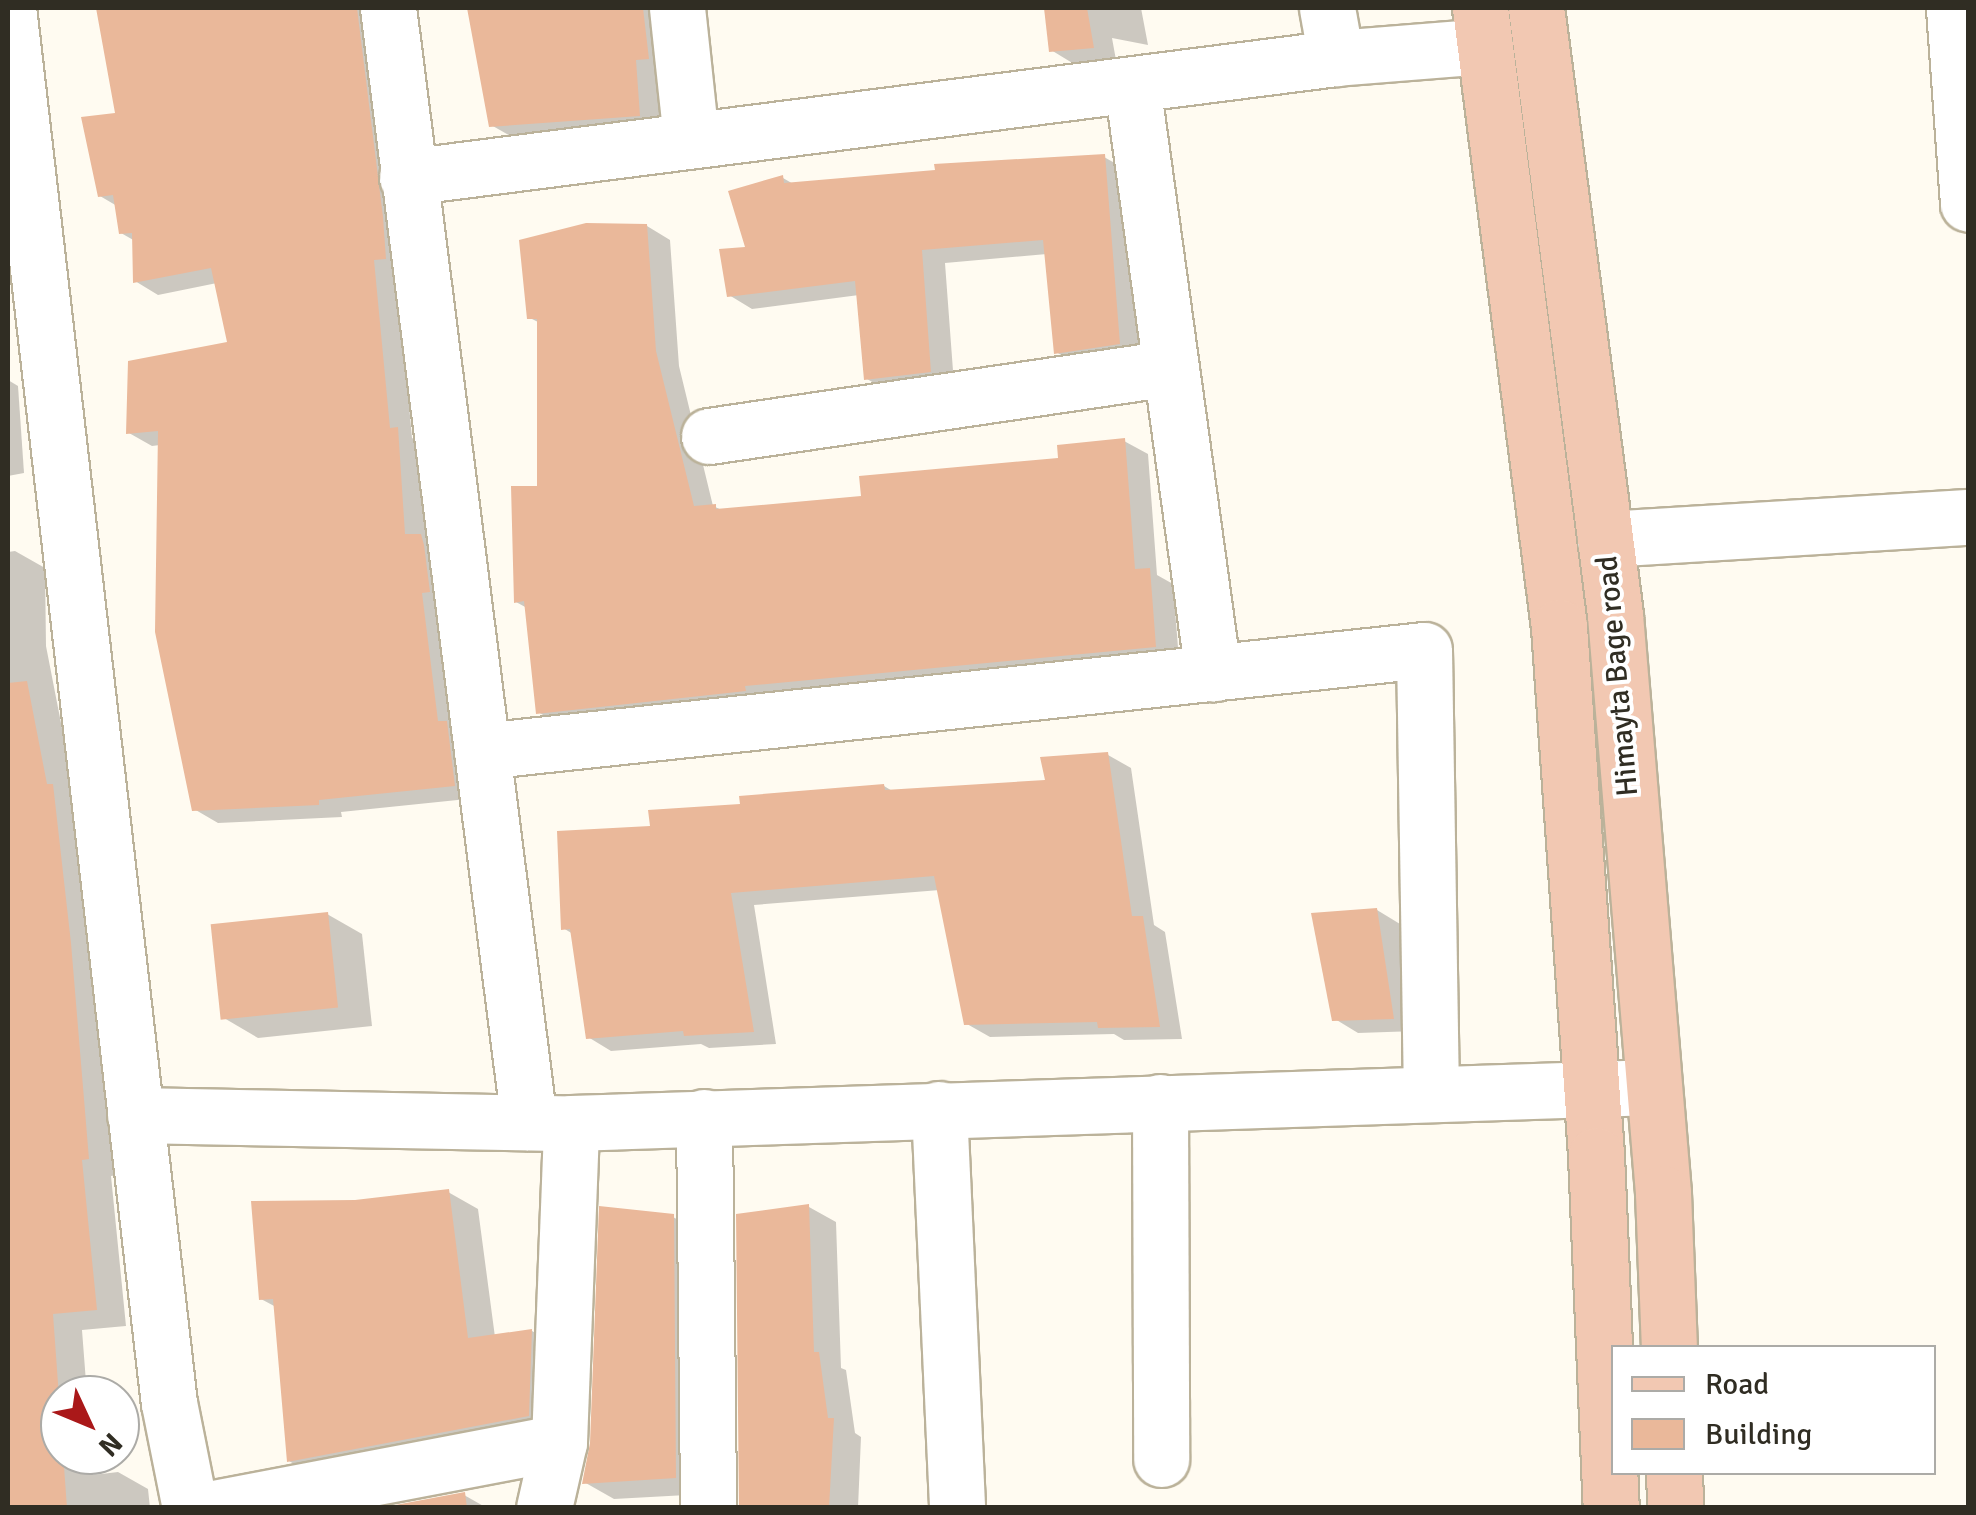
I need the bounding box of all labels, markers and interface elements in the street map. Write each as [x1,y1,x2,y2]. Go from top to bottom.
street label: Himayta Bage road [1590,554,1646,798]
legend [1611,1345,1936,1475]
text: Road [1705,1366,1769,1403]
north arrow [40,1375,140,1475]
text: Building [1705,1416,1812,1453]
text: N [91,1426,129,1463]

